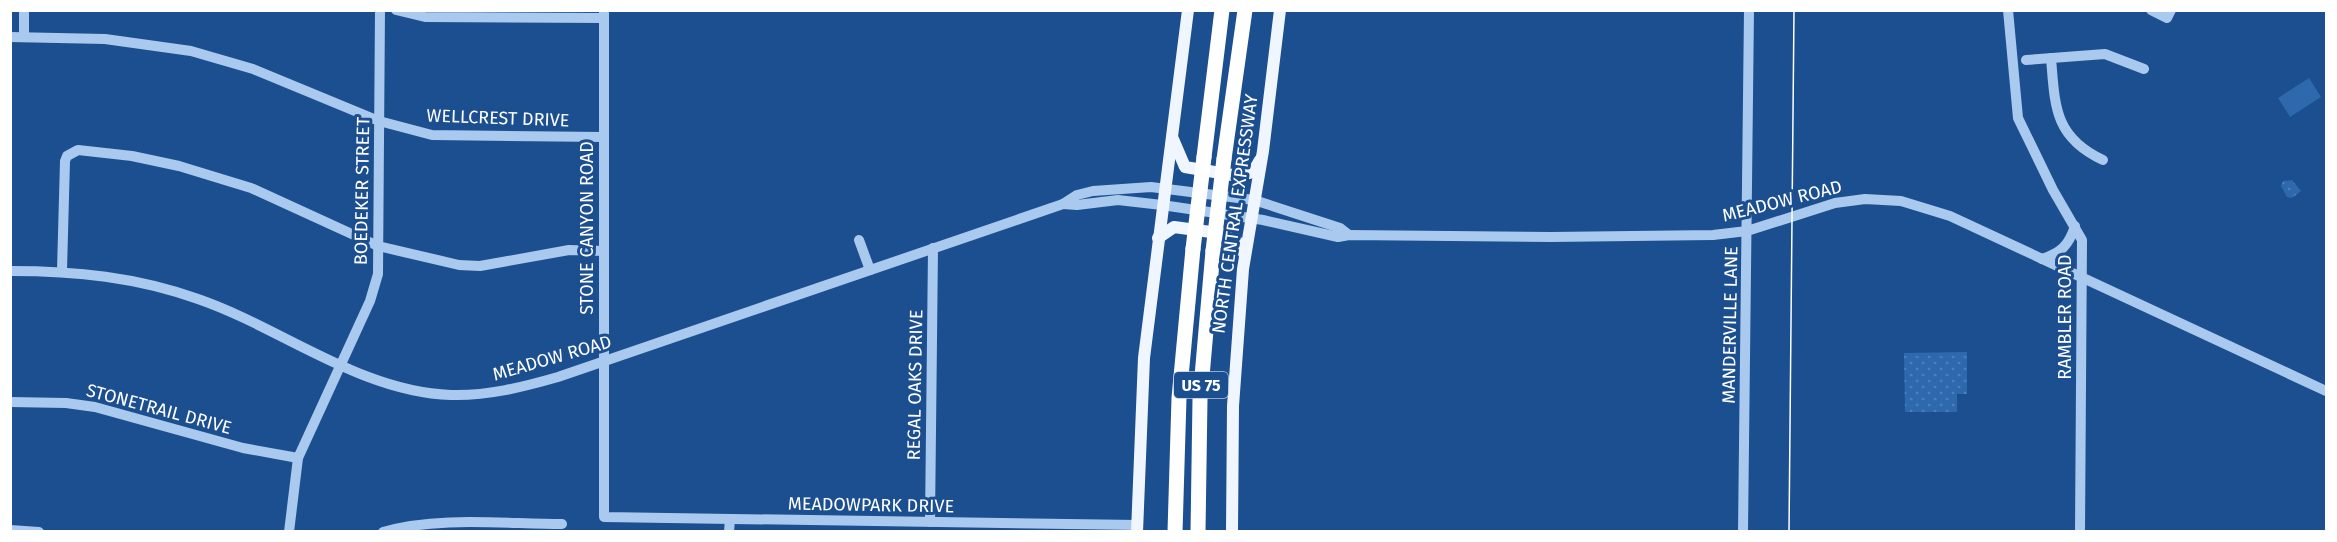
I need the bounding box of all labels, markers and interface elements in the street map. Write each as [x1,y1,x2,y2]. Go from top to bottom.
street label: NORTH CENTRAL EXPRESSWAY [1207,93,1263,335]
street label: WELLCREST DRIVE [426,105,570,131]
street label: BOEDEKER STREET [350,116,374,265]
street label: STONE CANYON ROAD [576,141,598,315]
street label: MEADOW ROAD [1720,176,1844,226]
street label: MANDERVILLE LANE [1718,246,1742,404]
street label: RAMBLER ROAD [2054,254,2076,380]
street label: REGAL OAKS DRIVE [903,309,927,461]
street label: MEADOW ROAD [490,331,614,385]
road number: US 75 [1174,372,1228,398]
street label: STONETRAIL DRIVE [84,379,234,439]
street label: MEADOWPARK DRIVE [788,493,954,517]

